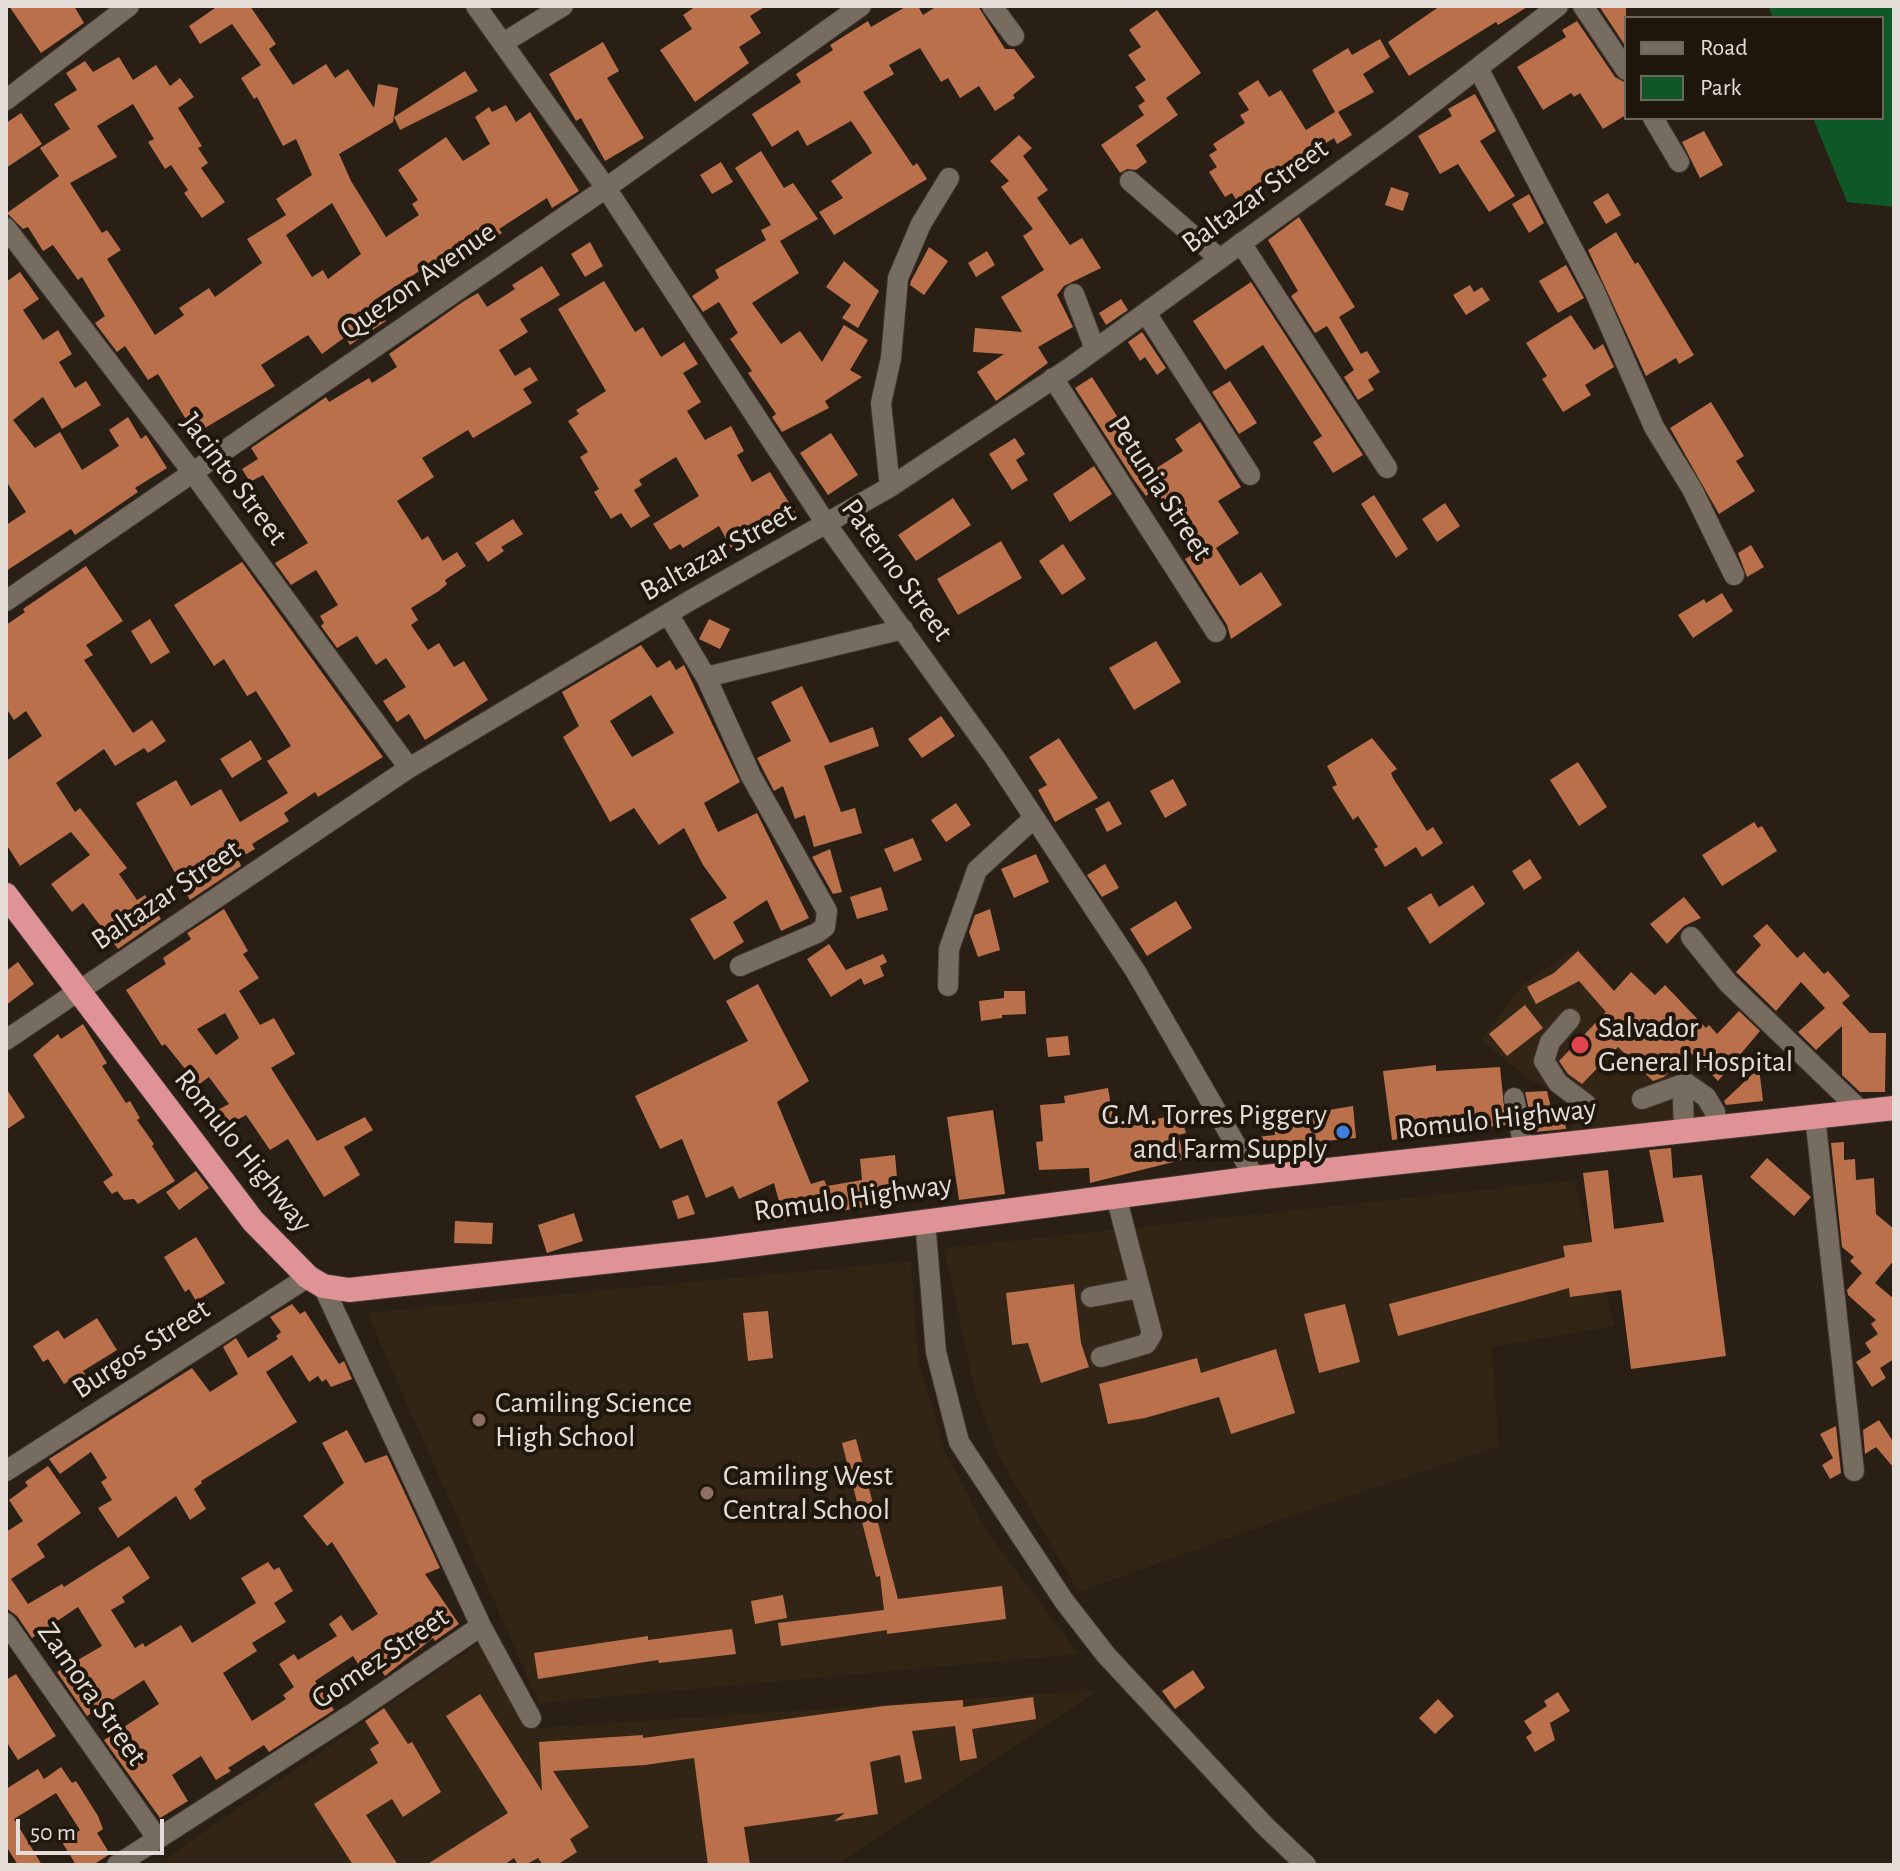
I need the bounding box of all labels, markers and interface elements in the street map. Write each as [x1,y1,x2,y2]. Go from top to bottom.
legend [1624,16,1884,120]
text: Road [1700,36,1748,60]
text: Park [1700,76,1741,100]
street label: Baltazar Street [1175,131,1335,261]
street label: Quezon Avenue [333,214,503,348]
street label: Jacinto Street [173,406,295,552]
street label: Petunia Street [1100,409,1220,567]
street label: Paterno Street [833,492,961,648]
street label: Baltazar Street [634,495,802,609]
street label: Baltazar Street [85,832,247,958]
place label: Salvador General Hospital [1598,1010,1793,1080]
marker: Salvador General Hospital [1569,1034,1591,1056]
street label: Romulo Highway [166,1062,320,1240]
street label: Romulo Highway [1396,1091,1598,1147]
place label: G.M. Torres Piggery and Farm Supply [1101,1097,1327,1168]
marker: G.M. Torres Piggery and Farm Supply [1334,1123,1352,1141]
street label: Romulo Highway [752,1166,954,1230]
street label: Burgos Street [65,1291,217,1407]
place label: Camiling Science High School [495,1385,692,1456]
marker: Camiling Science High School [470,1411,488,1429]
place label: Camiling West Central School [723,1458,893,1528]
marker: Camiling West Central School [698,1484,716,1502]
street label: Gomez Street [305,1599,455,1717]
street label: Zamora Street [29,1615,155,1773]
scale bar [20,1803,168,1853]
text: 50 m [30,1821,76,1845]

